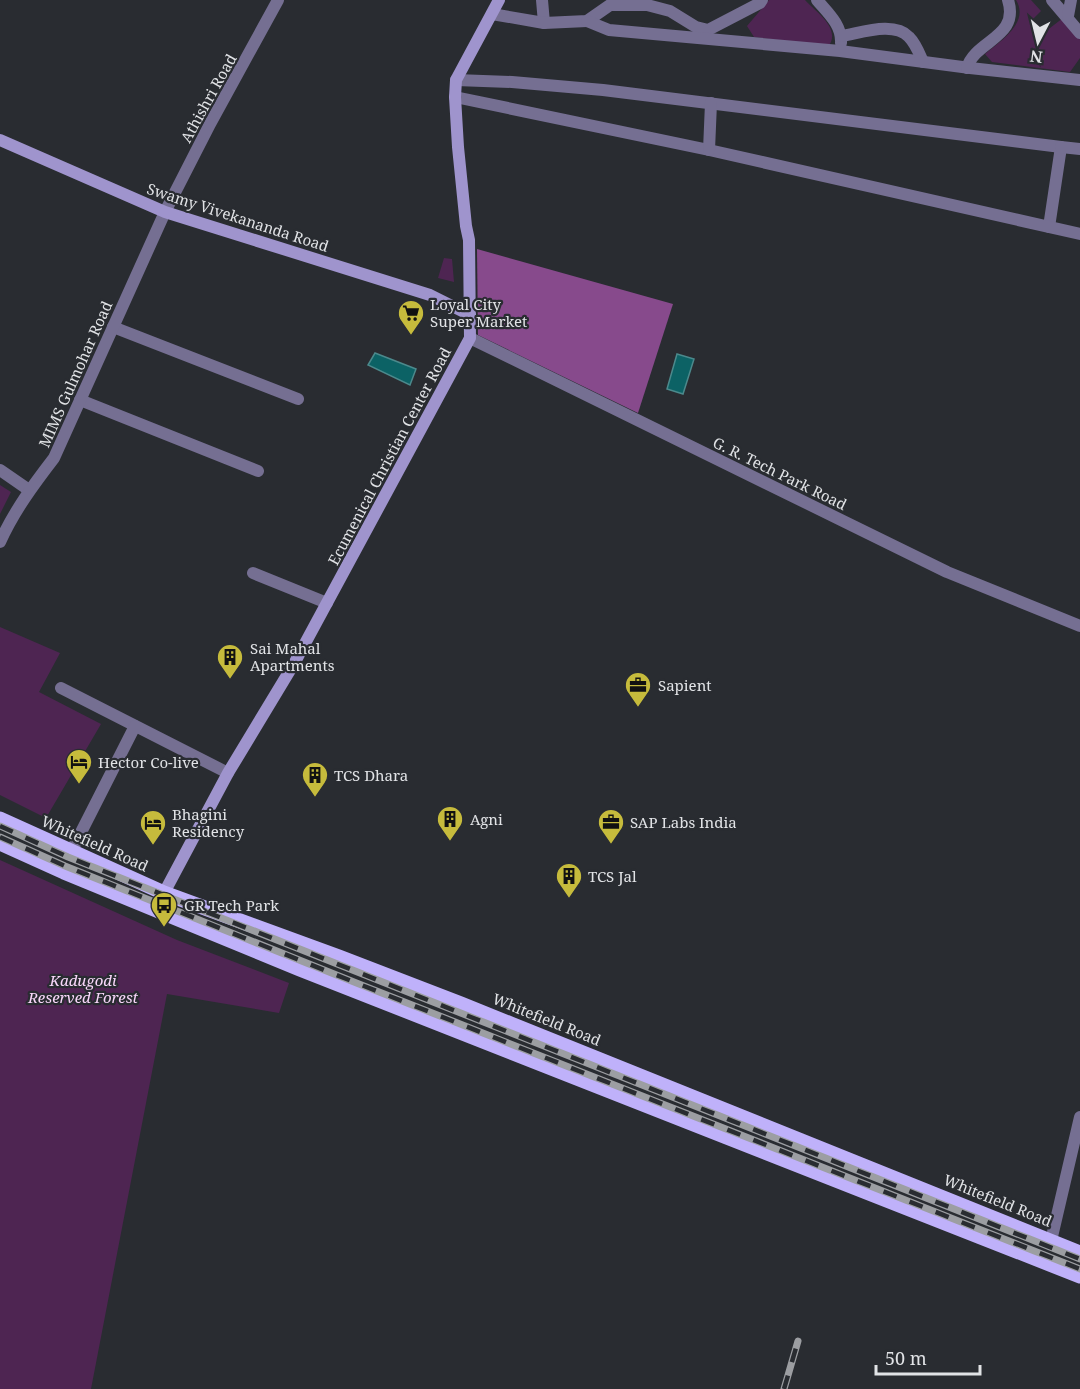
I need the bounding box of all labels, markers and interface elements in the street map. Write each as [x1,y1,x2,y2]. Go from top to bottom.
north arrow [1008,12,1068,72]
text: N [1028,45,1044,69]
street label: Athishri Road [175,50,241,146]
street label: Swamy Vivekananda Road [145,178,331,256]
place label: Loyal City Super Market [430,294,527,331]
street label: MIMS Gulmohar Road [34,298,116,450]
supermarket icon: Loyal City Super Market [396,298,426,336]
street label: Ecumenical Christian Center Road [323,344,455,568]
street label: G. R. Tech Park Road [710,432,850,514]
place label: Sai Mahal Apartments [250,638,335,675]
building icon: Sai Mahal Apartments [215,642,245,680]
office icon: Sapient [623,670,653,708]
place label: Sapient [658,675,712,695]
hotel icon: Hector Co-live [64,747,94,785]
place label: Hector Co-live [98,752,199,772]
building icon: TCS Dhara [300,760,330,798]
place label: TCS Dhara [334,765,408,785]
place label: Bhagini Residency [172,804,245,841]
building icon: Agni [435,804,465,842]
office icon: SAP Labs India [596,807,626,845]
hotel icon: Bhagini Residency [138,808,168,846]
place label: Agni [470,809,503,829]
street label: Whitefield Road [38,810,152,876]
place label: SAP Labs India [630,812,737,832]
building icon: TCS Jal [554,861,584,899]
place label: TCS Jal [588,866,637,886]
bus stop icon: GR Tech Park [149,890,179,928]
place label: GR Tech Park [184,895,279,915]
park label: Kadugodi Reserved Forest [27,970,139,1007]
street label: Whitefield Road [490,988,604,1050]
street label: Whitefield Road [941,1169,1055,1231]
scale bar [876,1338,980,1376]
text: 50 m [885,1346,927,1370]

